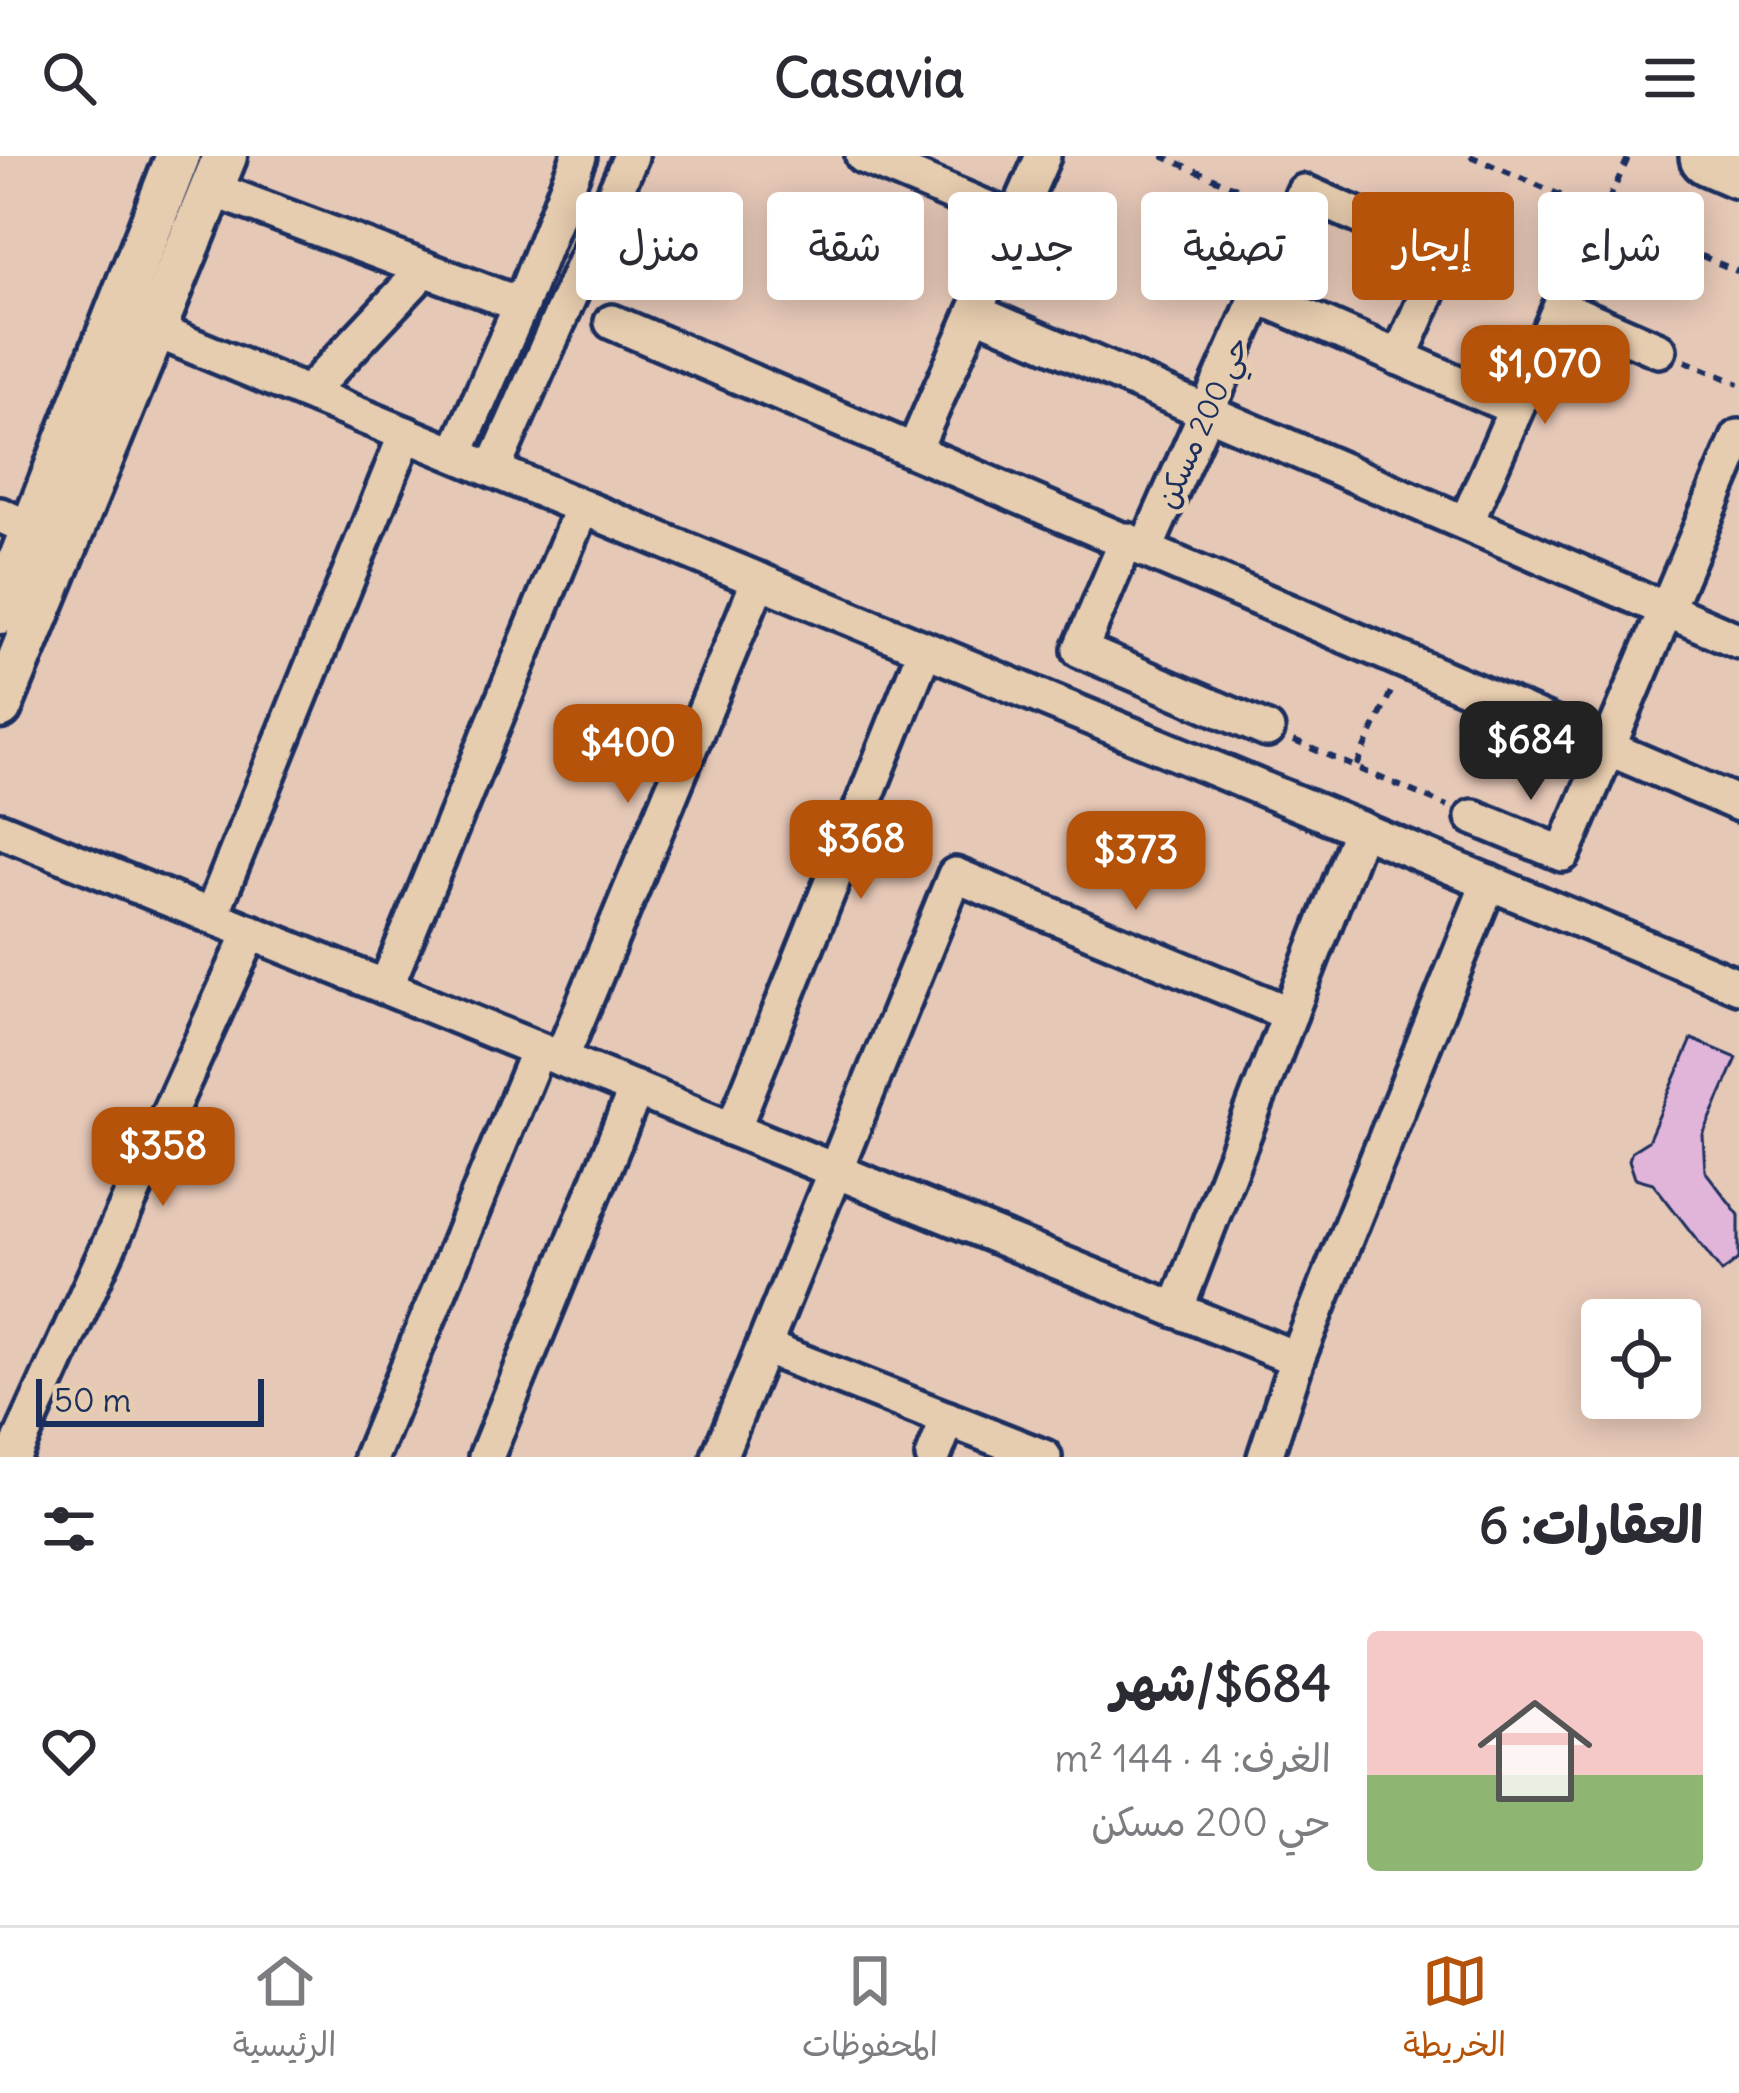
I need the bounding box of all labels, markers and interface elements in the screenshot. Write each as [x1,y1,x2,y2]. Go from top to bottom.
text: Casavia [774,44,965,112]
icon: search [36,45,102,111]
icon: menu [1637,45,1703,111]
chip: منزل [576,192,743,300]
chip: شقة [767,192,924,300]
chip: جديد [948,192,1117,300]
chip: تصفية [1141,192,1328,300]
chip: إيجار [1352,192,1514,300]
chip: شراء [1538,192,1704,300]
pin: $1,070 [1447,325,1643,427]
street label: حي 200 مسكن [1147,330,1264,517]
text: $1,070 [1488,339,1602,388]
pin: $684 [1460,701,1602,803]
pin: $400 [557,704,699,806]
text: $684 [1486,715,1576,764]
text: $400 [580,718,676,767]
pin: $368 [790,800,932,902]
pin: $373 [1065,811,1207,913]
text: $368 [817,814,905,863]
text: $373 [1093,825,1179,874]
pin: $358 [92,1107,234,1209]
text: $358 [119,1121,207,1170]
map controls [1581,1299,1701,1419]
button: locate [1581,1299,1701,1419]
scale bar [36,1373,264,1426]
text: 50 m [54,1379,131,1421]
text: العقارات: 6 [1479,1493,1703,1557]
icon: filters [36,1496,102,1562]
text: $684/شهر [1111,1651,1331,1715]
icon: home [1463,1679,1607,1823]
icon: heart [36,1718,102,1784]
text: الغرف: 4 · 144 m² [1055,1734,1331,1783]
text: حي 200 مسكن [1091,1798,1331,1847]
tab: الرئيسية [233,1948,336,2074]
tab: المحفوظات [802,1948,938,2074]
tab: الخريطة [1403,1948,1506,2074]

